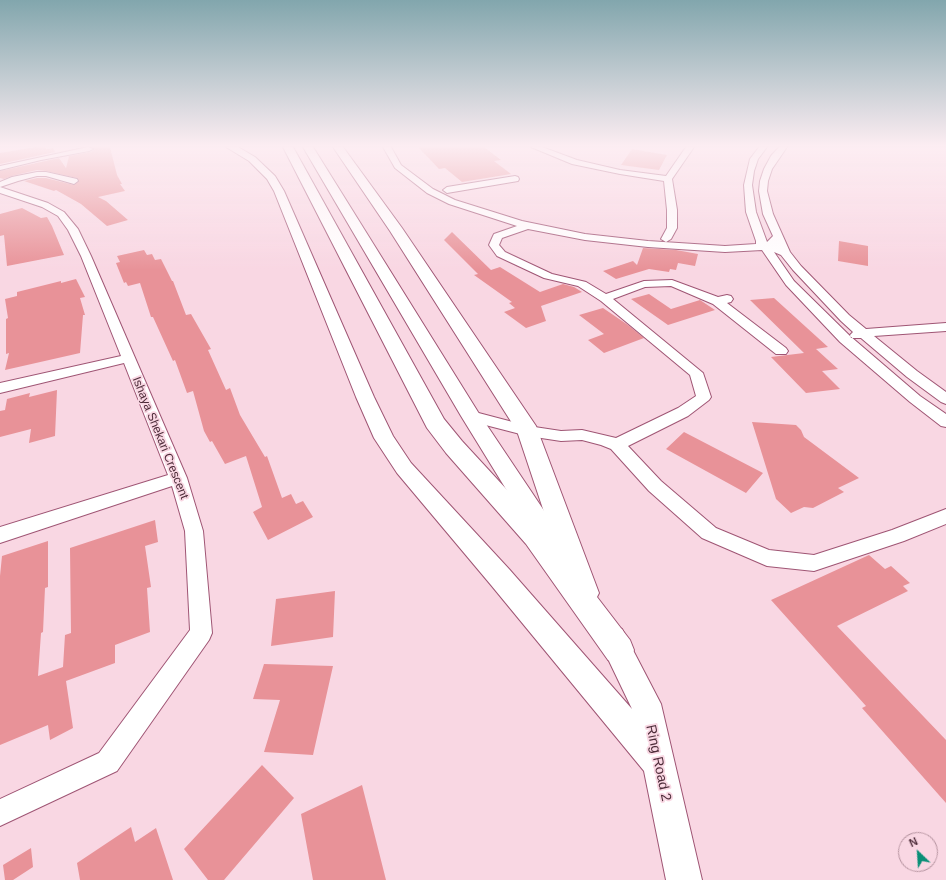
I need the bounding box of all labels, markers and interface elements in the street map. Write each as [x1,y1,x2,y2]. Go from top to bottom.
street label: Ishaya Shekari Crescent [129,375,191,501]
street label: Ring Road 2 [642,723,674,803]
north arrow [898,832,938,872]
text: N [907,835,919,849]

